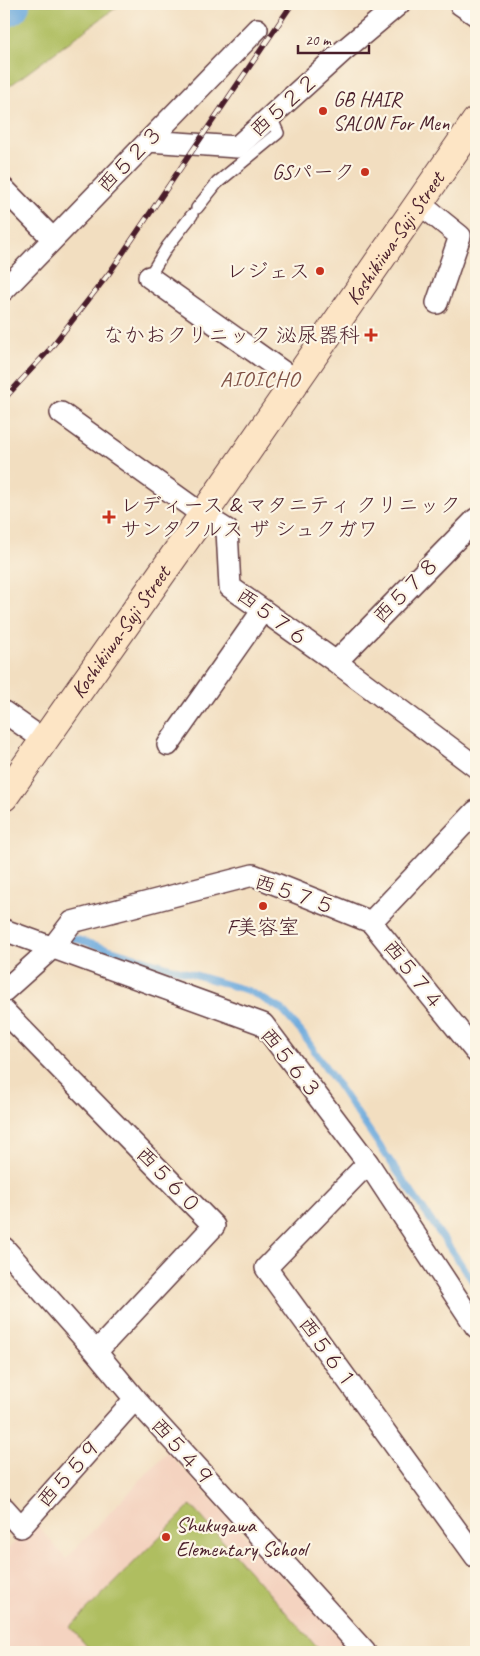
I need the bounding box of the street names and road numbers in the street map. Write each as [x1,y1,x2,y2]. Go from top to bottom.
street label: 西５２２ [244,67,324,143]
street label: 西５２３ [91,120,169,198]
street label: Koshikiiwa-Suji Street [340,165,451,309]
street label: 西５７８ [367,551,445,629]
street label: Koshikiiwa-Suji Street [65,559,177,703]
street label: 西５７６ [231,582,315,652]
street label: 西５７５ [251,868,339,920]
street label: 西５７４ [377,934,451,1016]
street label: 西５６３ [254,1022,328,1104]
street label: 西５６０ [130,1141,208,1219]
street label: 西５６１ [293,1311,363,1395]
street label: 西５４９ [145,1412,221,1492]
street label: 西５５９ [31,1433,107,1513]

